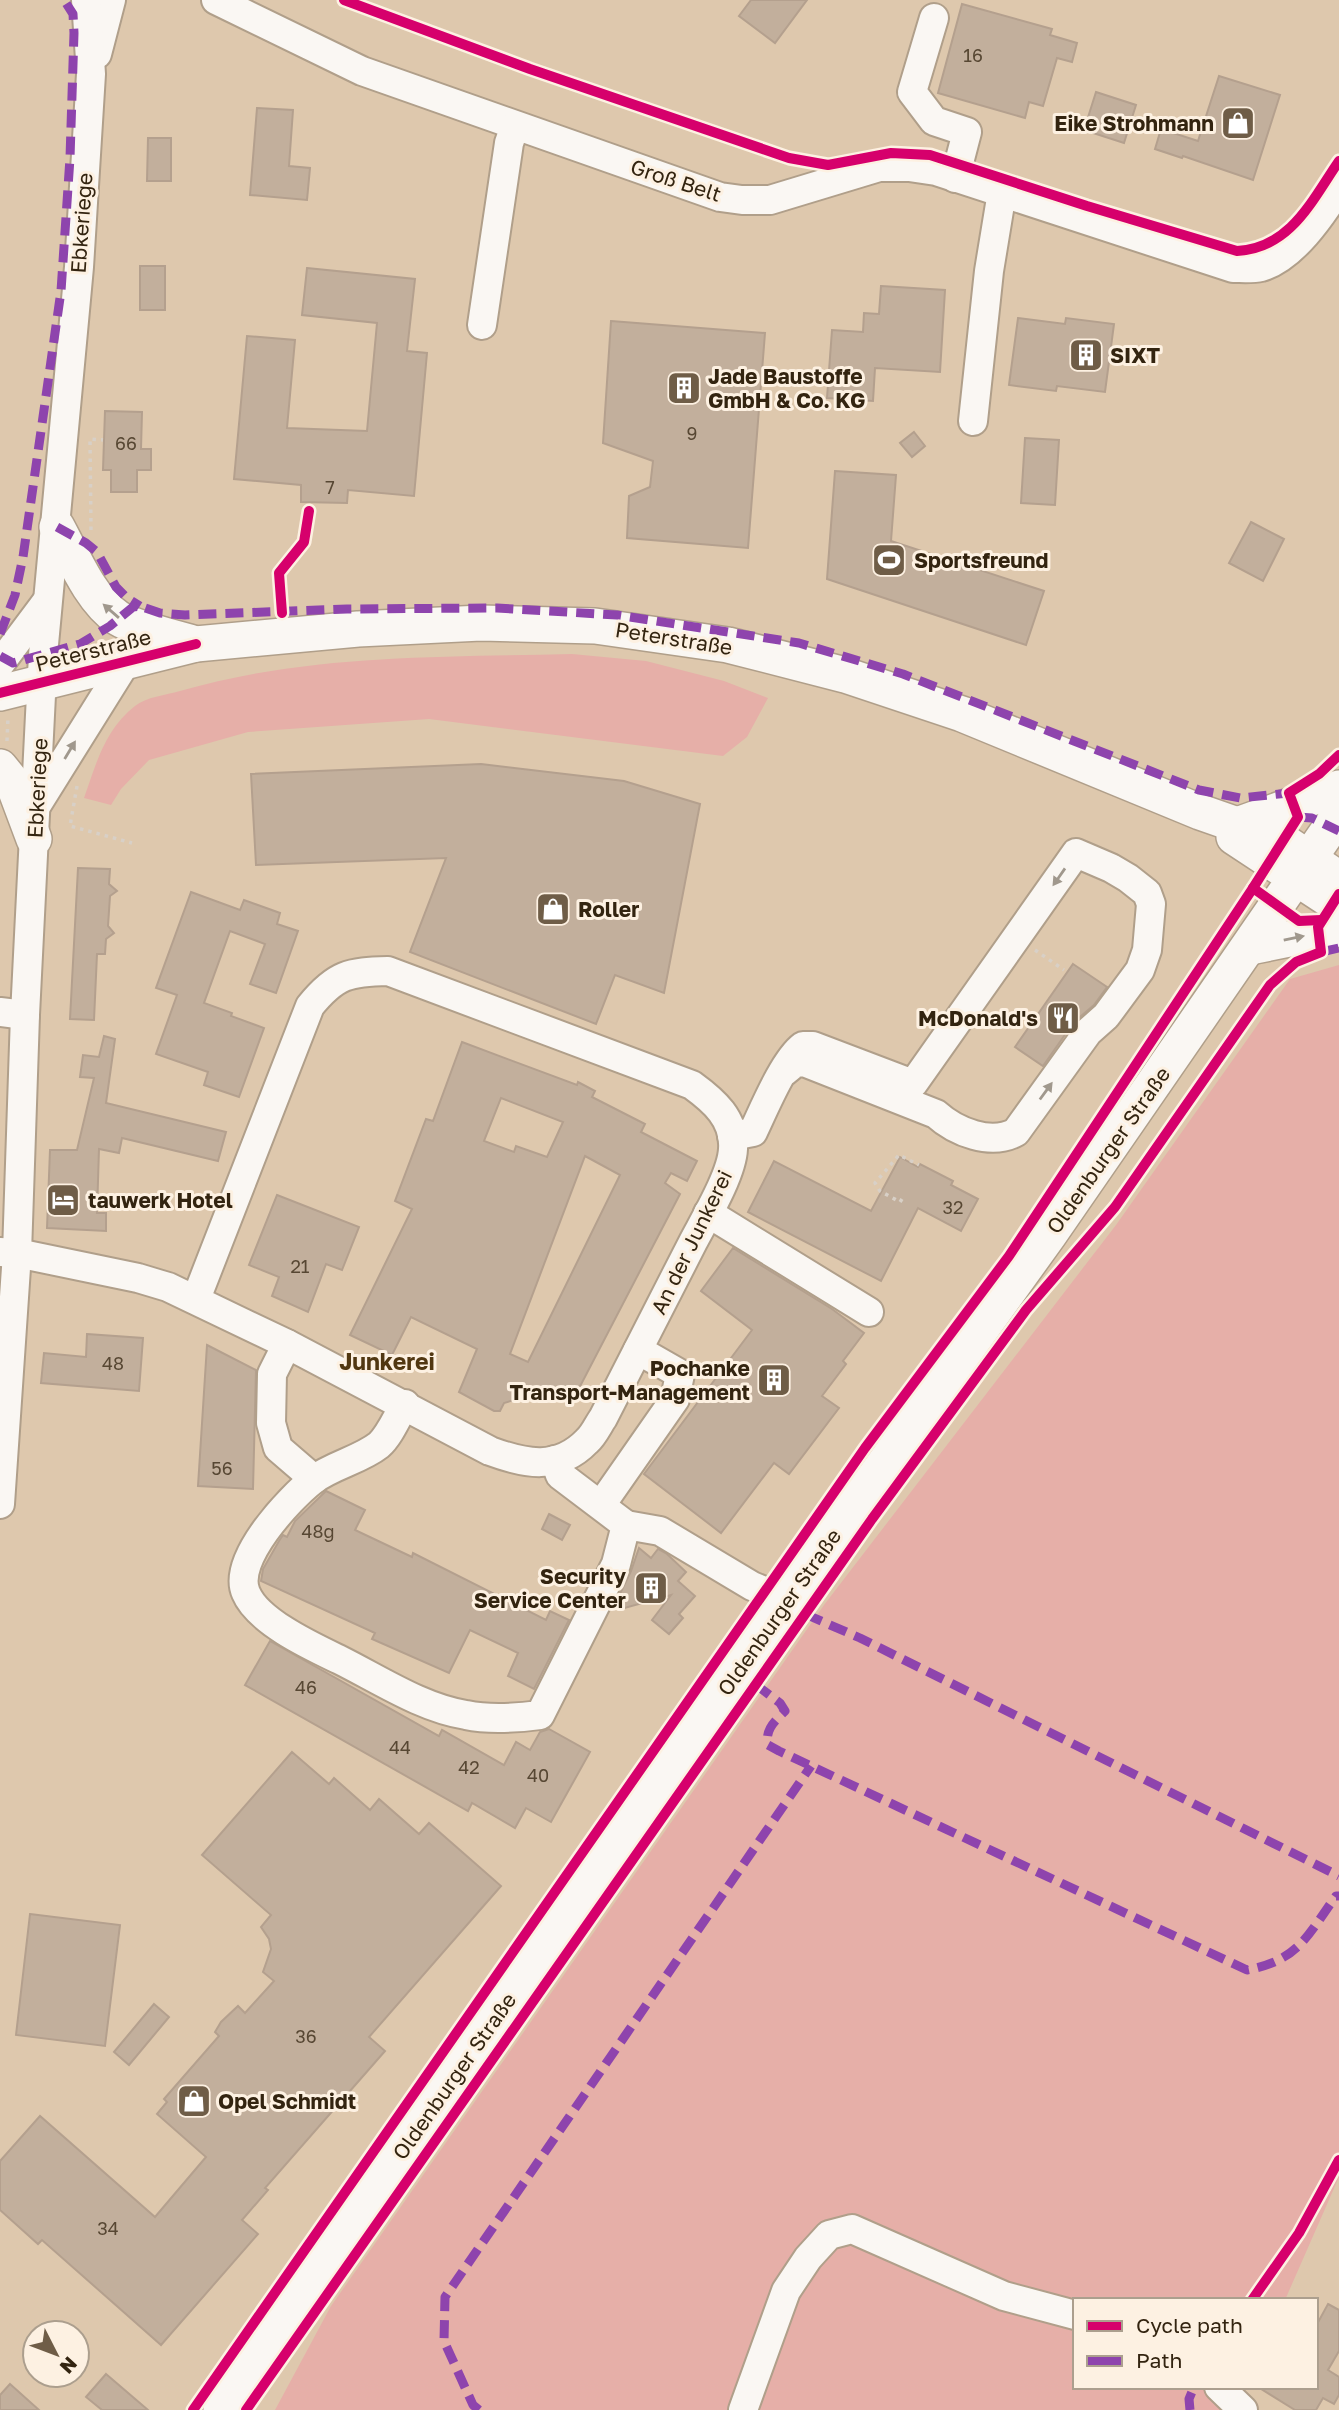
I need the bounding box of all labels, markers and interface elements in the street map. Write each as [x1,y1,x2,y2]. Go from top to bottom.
house number: 16 [963,44,983,66]
shop icon: Eike Strohmann [1219,104,1257,142]
place label: Eike Strohmann [1054,110,1214,136]
street label: Groß Belt [627,153,725,207]
street label: Ebkeriege [65,172,97,274]
building icon: SIXT [1067,336,1105,374]
place label: SIXT [1110,342,1161,368]
place label: Jade Baustoffe GmbH & Co. KG [708,363,865,413]
building icon: Jade Baustoffe GmbH & Co. KG [665,369,703,407]
house number: 9 [687,422,697,444]
house number: 66 [115,432,137,454]
house number: 7 [325,476,335,498]
sports icon: Sportsfreund [870,541,908,579]
place label: Sportsfreund [914,547,1048,573]
one-way arrow [102,604,119,619]
street label: Peterstraße [614,616,734,660]
street label: Peterstraße [32,623,154,677]
street label: Ebkeriege [21,737,53,839]
one-way arrow [64,741,76,760]
one-way arrow [1052,868,1066,886]
shop icon: Roller [534,890,572,928]
place label: Roller [578,896,639,922]
one-way arrow [1283,932,1305,943]
restaurant icon: McDonald's [1044,999,1082,1037]
place label: McDonald's [918,1005,1038,1031]
street label: Oldenburger Straße [1041,1062,1175,1238]
one-way arrow [1039,1082,1053,1100]
street label: An der Junkerei [645,1166,737,1318]
hotel icon: tauwerk Hotel [44,1181,82,1219]
place label: tauwerk Hotel [88,1187,233,1213]
house number: 32 [943,1196,963,1218]
house number: 21 [290,1255,310,1277]
district label: Junkerei [339,1347,435,1375]
house number: 48 [102,1352,124,1374]
place label: Pochanke Transport-Management [510,1355,750,1405]
building icon: Pochanke Transport-Management [755,1361,793,1399]
house number: 56 [211,1457,233,1479]
house number: 48g [301,1520,335,1542]
street label: Oldenburger Straße [712,1524,846,1700]
place label: Security Service Center [474,1563,626,1613]
building icon: Security Service Center [632,1569,670,1607]
house number: 46 [295,1676,317,1698]
house number: 44 [389,1736,411,1758]
house number: 42 [458,1756,480,1778]
house number: 40 [527,1764,549,1786]
street label: Oldenburger Straße [387,1988,521,2164]
house number: 36 [295,2025,317,2047]
shop icon: Opel Schmidt [175,2082,213,2120]
place label: Opel Schmidt [218,2088,356,2114]
house number: 34 [97,2217,119,2239]
legend [1073,2298,1318,2389]
text: Cycle path [1136,2312,1243,2338]
north arrow [21,2319,91,2389]
text: Path [1136,2347,1183,2373]
text: N [56,2353,82,2379]

